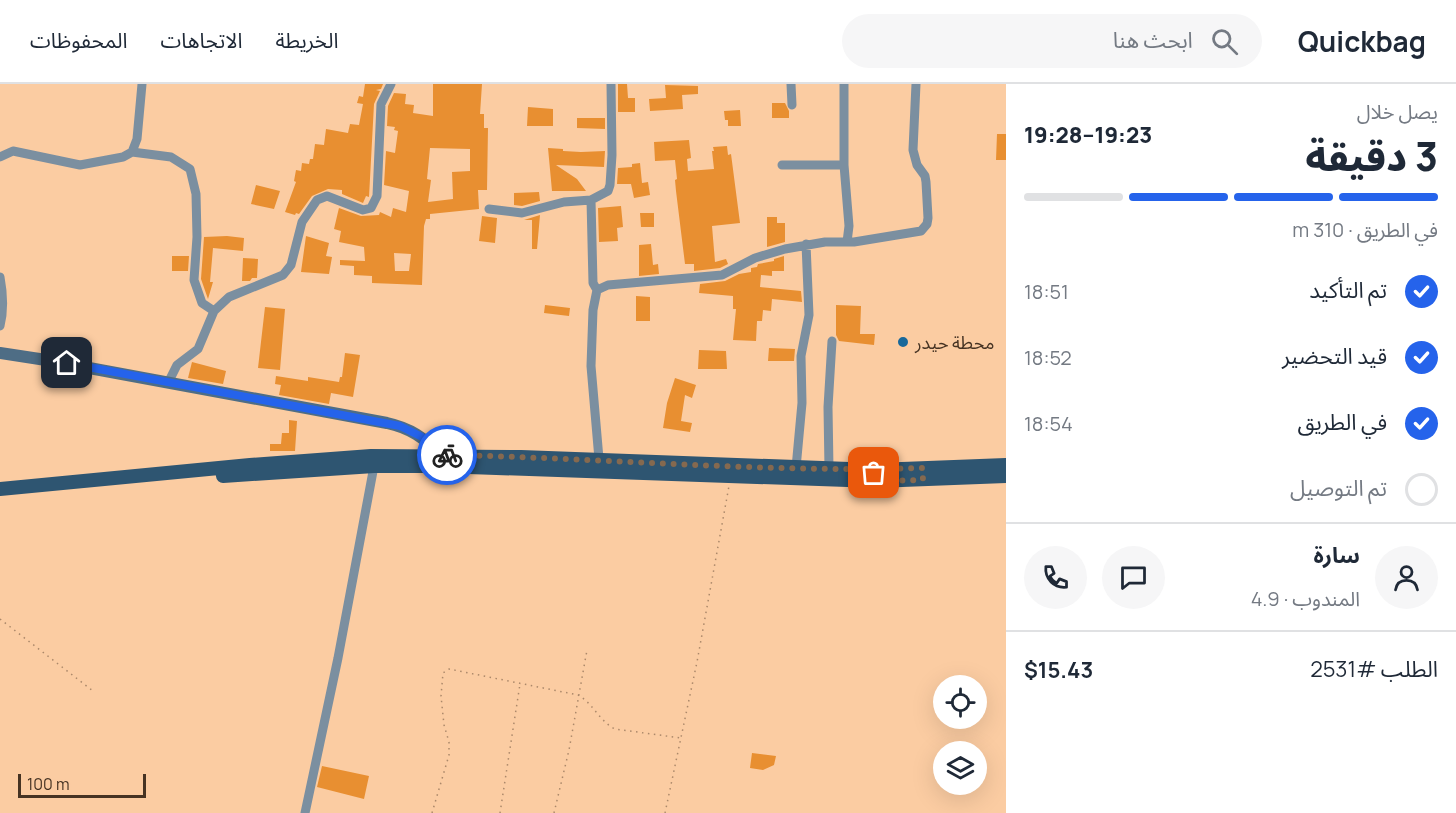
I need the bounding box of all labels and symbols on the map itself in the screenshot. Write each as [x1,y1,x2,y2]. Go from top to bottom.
place label: محطة حيدر [914,330,995,354]
marker: محطة حيدر [896,335,910,349]
pin [41,337,92,388]
courier [417,425,477,485]
pin [848,447,899,498]
scale bar [18,771,146,798]

